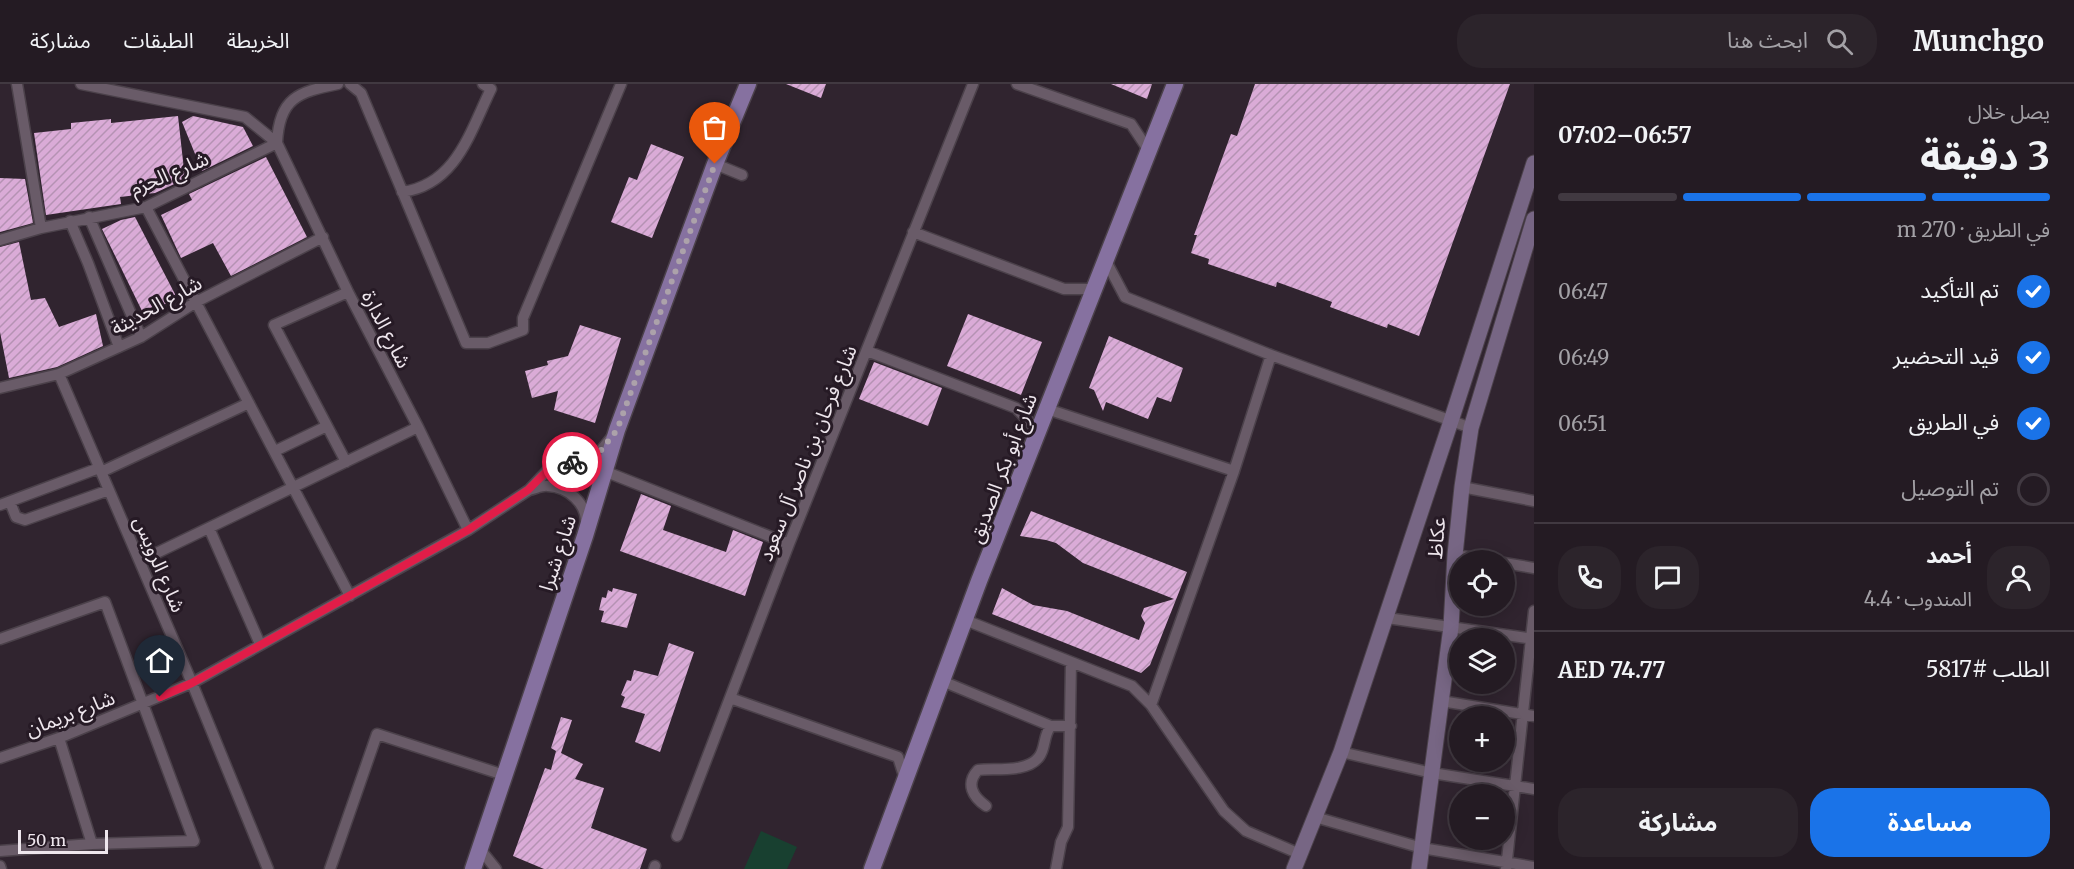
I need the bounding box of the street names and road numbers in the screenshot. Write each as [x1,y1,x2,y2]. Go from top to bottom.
street label: شارع الحزم [126,145,213,204]
street label: شارع الحديثة [106,270,207,343]
street label: شارع الدارة [354,286,417,373]
street label: شارع فرحان بن ناصر آل سعود [752,341,865,566]
street label: شارع أبو بكر الصديق [962,390,1045,547]
street label: شارع الرويس [126,512,191,617]
street label: شارع شبرا [533,512,584,595]
street label: عكاظ [1422,516,1450,560]
street label: شارع بريمان [22,685,119,744]

